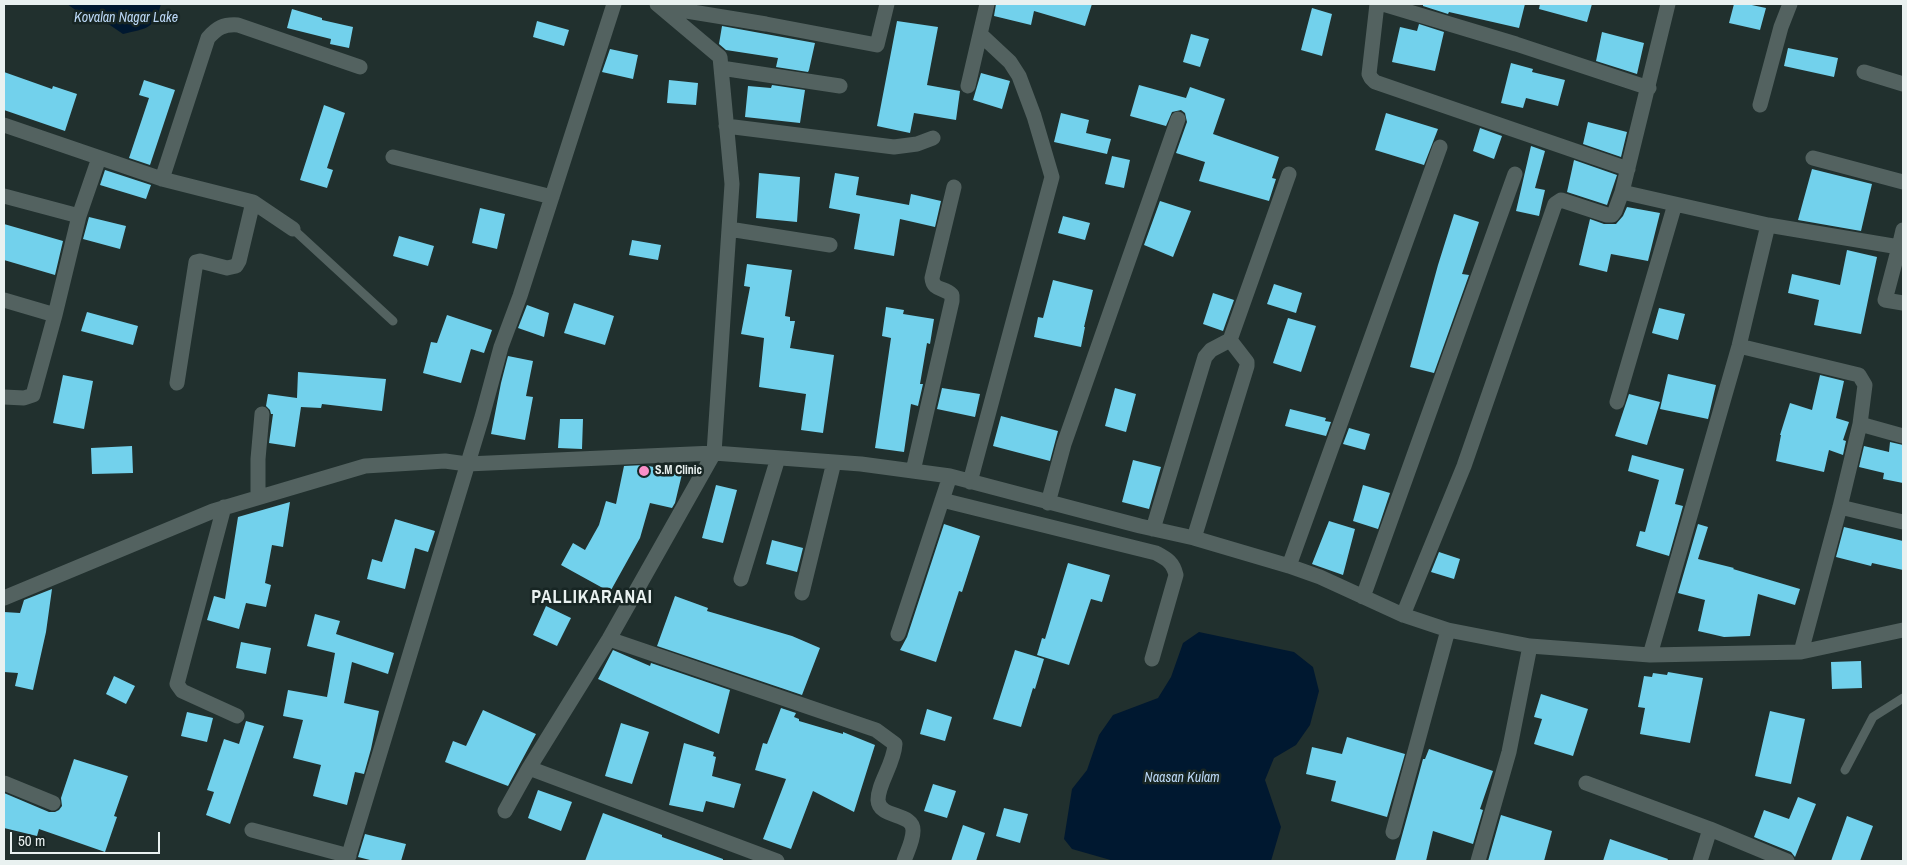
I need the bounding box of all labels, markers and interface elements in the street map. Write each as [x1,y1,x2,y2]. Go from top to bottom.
water label: Kovalan Nagar Lake [74,10,178,26]
marker: S.M Clinic [637,464,651,478]
place label: S.M Clinic [655,464,702,478]
district label: PALLIKARANAI [530,587,654,609]
water label: Naasan Kulam [1144,770,1220,786]
scale bar [12,822,162,854]
text: 50 m [18,830,45,851]

